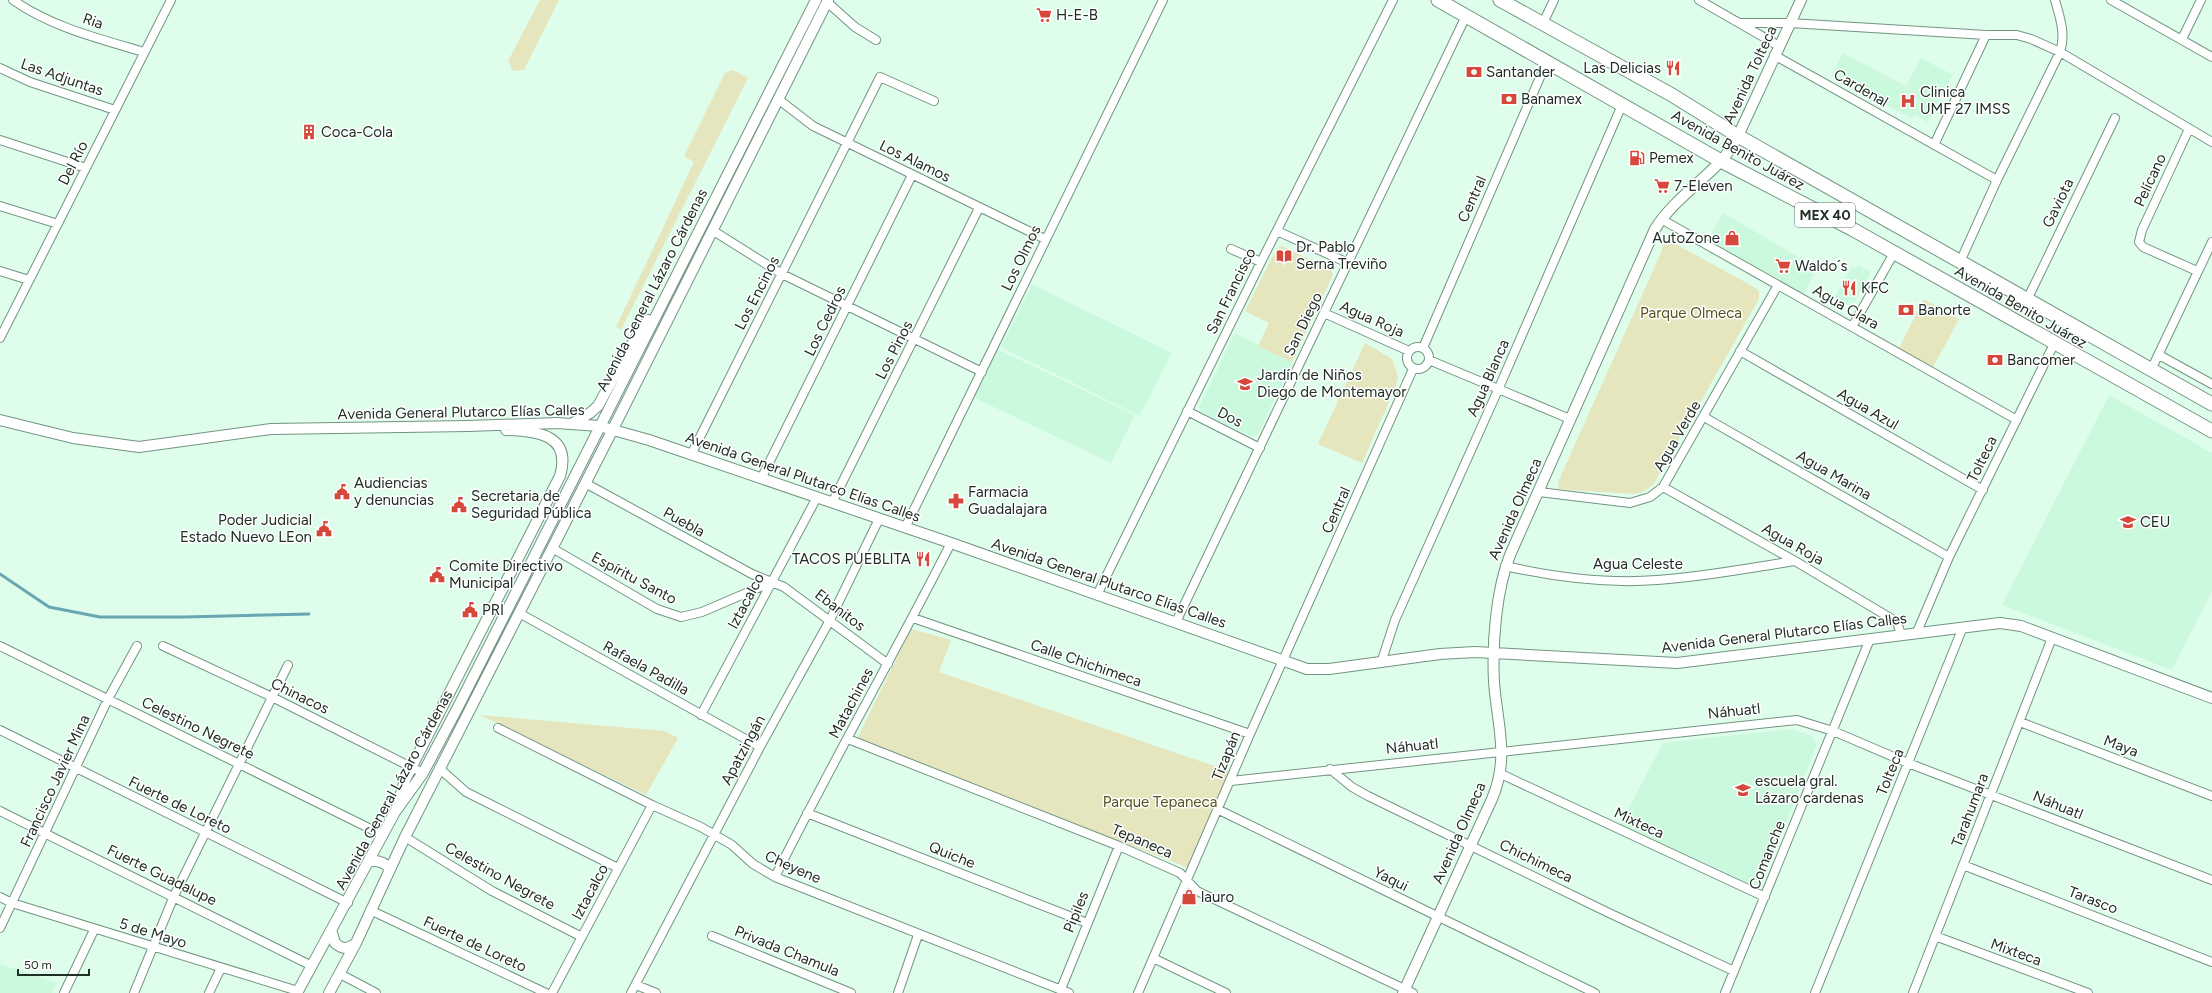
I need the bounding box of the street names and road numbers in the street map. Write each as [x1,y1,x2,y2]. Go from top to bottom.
street label: Ria [80,9,106,33]
street label: Avenida Tolteca [1719,23,1781,127]
street label: Las Adjuntas [18,54,106,100]
street label: Cardenal [1831,65,1891,111]
street label: Avenida Benito Juárez [1668,106,1808,194]
street label: Los Alamos [877,136,953,186]
street label: Del Río [54,138,92,188]
street label: Pelícano [2130,150,2170,209]
street label: Central [1454,173,1490,225]
street label: Gaviota [2038,176,2078,230]
street label: Avenida General Lázaro Cárdenas [593,186,711,394]
road number: MEX 40 [1795,203,1855,227]
street label: Los Olmos [997,222,1045,294]
street label: San Francisco [1202,245,1260,337]
street label: Los Encinos [731,253,783,333]
street label: Avenida Benito Juárez [1952,262,2090,352]
street label: Agua Clara [1810,281,1882,333]
street label: Los Cedros [800,283,850,359]
street label: San Diego [1280,289,1326,359]
street label: Agua Roja [1337,297,1407,341]
street label: Los Pinos [872,318,916,382]
street label: Agua Blanca [1463,336,1513,420]
street label: Agua Azul [1834,384,1902,434]
street label: Agua Verde [1650,397,1704,475]
street label: Avenida General Plutarco Elías Calles [337,401,585,423]
street label: Dos [1214,403,1246,431]
street label: Avenida General Plutarco Elías Calles [683,428,923,526]
street label: Tolteca [1963,433,2001,485]
street label: Agua Marina [1793,446,1875,504]
street label: Avenida Olmeca [1485,455,1545,563]
street label: Central [1318,484,1354,536]
street label: Puebla [660,503,708,541]
street label: Agua Roja [1759,519,1827,569]
street label: Avenida General Plutarco Elías Calles [989,534,1229,632]
street label: Espíritu Santo [588,548,680,608]
street label: Agua Celeste [1593,555,1683,573]
street label: Iztacalco [724,570,768,632]
street label: Ebanitos [811,585,869,635]
street label: Avenida General Plutarco Elías Calles [1660,609,1908,657]
street label: Calle Chichimeca [1028,636,1144,690]
street label: Rafaela Padilla [600,637,692,699]
street label: Matachines [825,665,877,741]
street label: Chinacos [268,674,332,718]
street label: Avenida General Lázaro Cárdenas [332,687,456,893]
street label: Celestino Negrete [139,693,257,763]
street label: Náhuatl [1707,699,1761,723]
street label: Francisco Javier Mina [16,712,94,850]
street label: Apatzingán [717,712,769,788]
street label: Tizapán [1208,729,1244,783]
street label: Maya [2101,731,2141,761]
street label: Náhuatl [1385,734,1439,758]
street label: Tolteca [1872,746,1908,798]
street label: Tarahumara [1948,771,1992,849]
street label: Fuerte de Loreto [126,772,235,838]
street label: Avenida Olmeca [1429,779,1489,887]
street label: Náhuatl [2030,787,2086,823]
street label: Mixteca [1611,804,1667,842]
street label: Comanche [1745,818,1789,892]
street label: Tepaneca [1109,820,1175,862]
street label: Chichimeca [1496,836,1576,886]
street label: Celestino Negrete [442,838,558,914]
street label: Quiche [926,838,978,872]
street label: Fuerte Guadalupe [104,841,220,909]
street label: Cheyene [762,847,824,887]
street label: Iztacalco [568,861,612,923]
street label: Yaqui [1371,863,1411,895]
street label: Tarasco [2066,882,2121,918]
street label: Pipiles [1060,889,1092,935]
street label: Fuerte de Loreto [420,912,530,976]
street label: 5 de Mayo [117,914,189,952]
street label: Privada Chamula [732,922,842,980]
street label: Mixteca [1988,934,2044,970]

